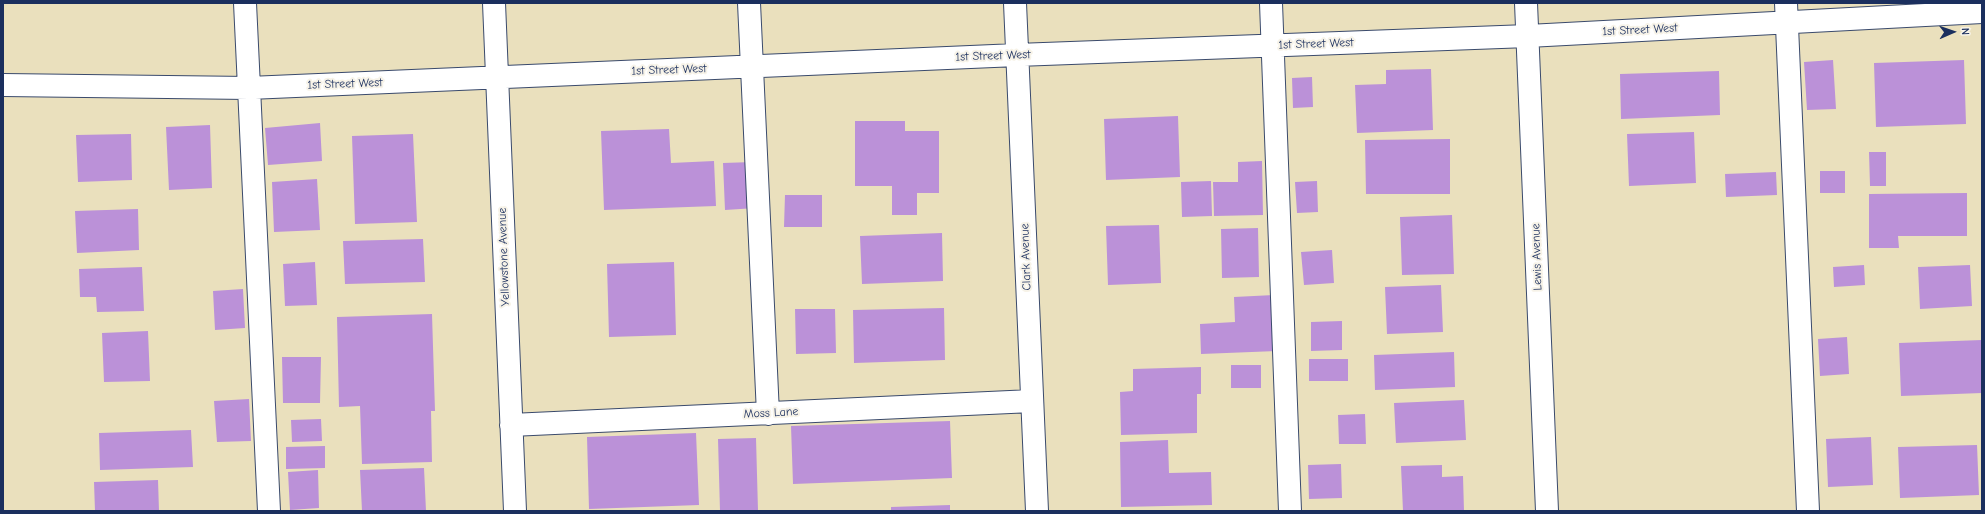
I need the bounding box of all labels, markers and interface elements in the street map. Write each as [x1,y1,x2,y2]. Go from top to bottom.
north arrow [1933,12,1973,52]
street label: 1st Street West [1602,21,1678,39]
text: N [1959,28,1972,35]
street label: 1st Street West [1278,35,1354,53]
street label: 1st Street West [955,47,1031,65]
street label: 1st Street West [631,61,707,79]
street label: 1st Street West [307,75,383,93]
street label: Yellowstone Avenue [495,207,513,307]
street label: Clark Avenue [1018,223,1034,291]
street label: Lewis Avenue [1529,223,1545,291]
street label: Moss Lane [743,404,799,422]

